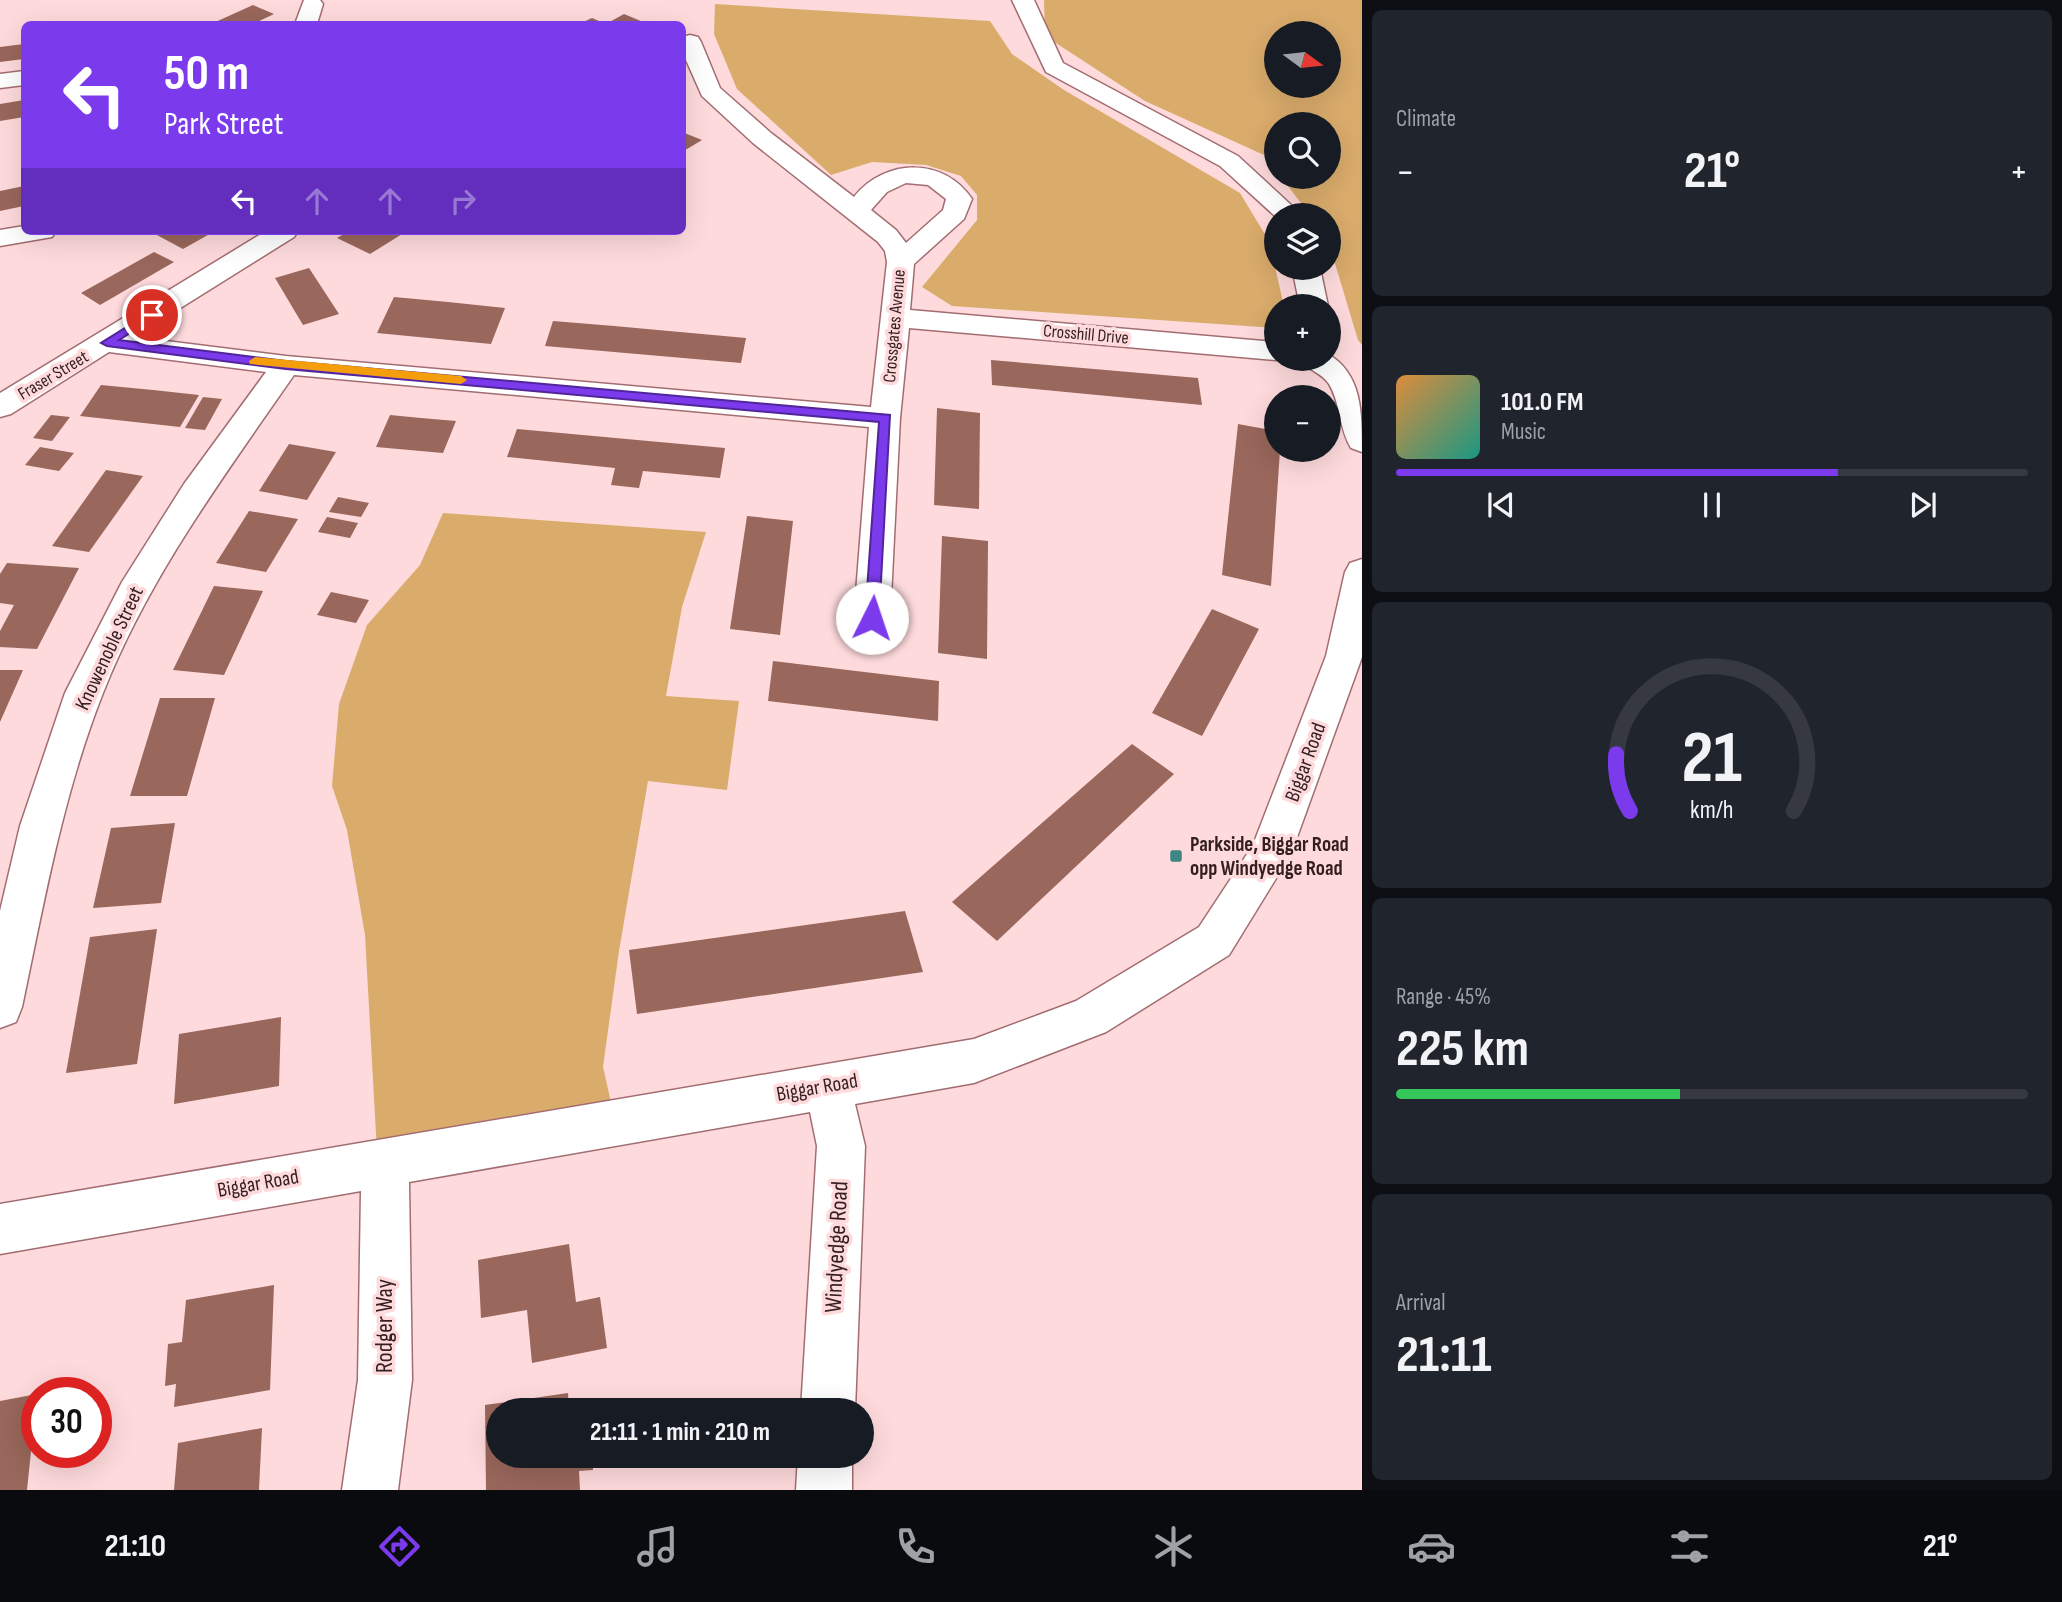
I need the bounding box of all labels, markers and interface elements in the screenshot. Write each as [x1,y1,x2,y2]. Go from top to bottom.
north arrow [1264,21,1340,98]
map controls [1264,21,1341,462]
text: 50 m [164,45,249,104]
icon: left [49,49,140,140]
text: Park Street [164,105,283,144]
text: Climate [1396,105,1456,133]
button: search [1264,112,1341,189]
text: 21° [1684,140,1740,203]
text: − [1396,150,1415,195]
text: + [2009,150,2028,195]
icon: left [225,182,263,220]
icon: ahead [298,182,336,220]
icon: ahead [371,182,409,220]
icon: right [444,182,482,220]
button: layers [1264,203,1341,280]
street label: Crossgates Avenue [879,269,910,383]
pin [122,285,182,345]
button: + [1264,294,1341,371]
icon: arrive [133,296,171,334]
street label: Crosshill Drive [1042,320,1130,349]
street label: Fraser Street [14,346,93,405]
button: − [1264,385,1341,462]
text: 101.0 FM [1501,387,1583,418]
text: Music [1501,418,1546,446]
icon: previous [1482,486,1520,524]
icon: pause [1693,486,1731,524]
icon: next [1904,486,1942,524]
position arrow [835,581,909,655]
street label: Knowenoble Street [70,582,149,714]
text: 21 [1682,715,1742,803]
street label: Biggar Road [1280,719,1331,805]
text: km/h [1690,795,1734,826]
place label: Parkside, Biggar Road opp Windyedge Road [1190,832,1349,881]
marker: Parkside, Biggar Road opp Windyedge Road [1168,848,1184,864]
text: Range · 45% [1396,983,1491,1011]
text: 225 km [1396,1018,1529,1081]
street label: Biggar Road [774,1068,860,1107]
street label: Biggar Road [215,1164,301,1203]
street label: Windyedge Road [819,1180,854,1314]
street label: Rodger Way [370,1279,399,1373]
text: Arrival [1396,1289,1445,1317]
text: 21:11 [1396,1324,1492,1387]
speed limit sign: 30 [21,1377,112,1468]
text: 21:11 · 1 min · 210 m [590,1417,770,1448]
icon: directions [375,1522,424,1571]
icon: music [633,1522,682,1571]
icon: phone [891,1522,940,1571]
icon: climate [1149,1522,1198,1571]
icon: car [1407,1522,1456,1571]
icon: filters [1665,1522,1714,1571]
text: 21:10 [104,1527,166,1566]
text: 21° [1923,1527,1957,1566]

